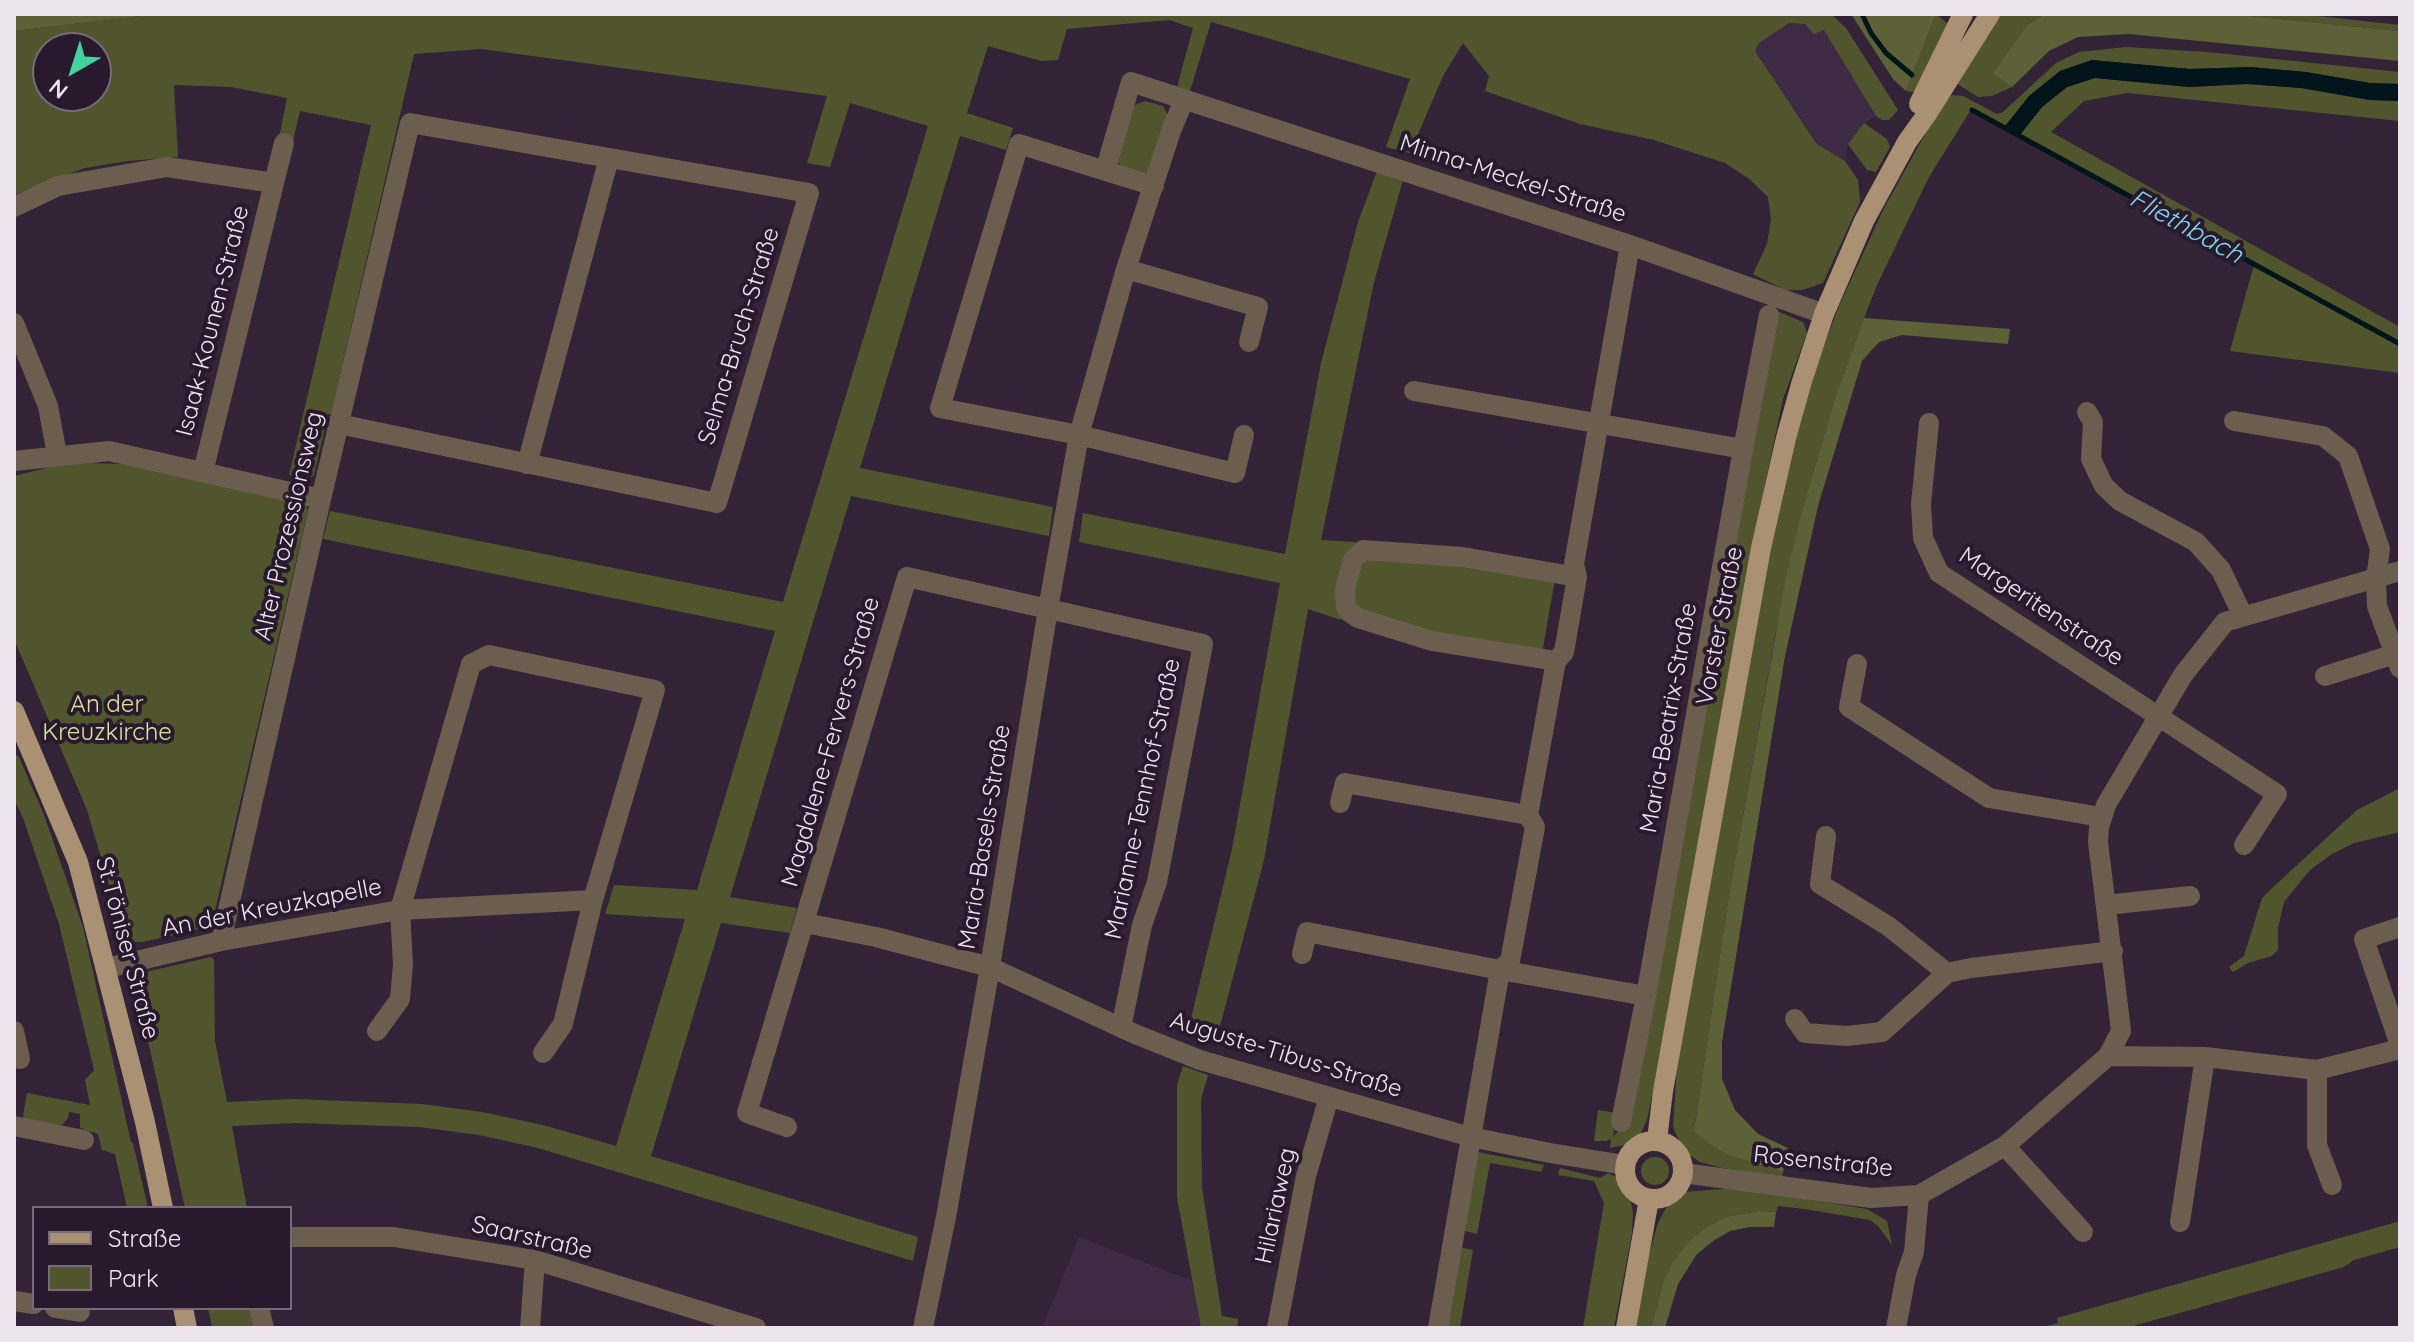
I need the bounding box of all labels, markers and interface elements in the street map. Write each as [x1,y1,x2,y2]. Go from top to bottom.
north arrow [32,32,112,112]
text: N [43,73,73,105]
street label: Minna-Meckel-Straße [1396,129,1630,229]
water label: Fliethbach [2124,183,2248,271]
street label: Isaak-Kounen-Straße [170,203,256,439]
street label: Selma-Bruch-Straße [692,224,786,448]
street label: Alter Prozessionsweg [249,409,329,643]
street label: Margeritenstraße [1953,541,2129,673]
street label: Vorster Straße [1691,544,1749,708]
street label: Magdalene-Fervers-Straße [776,594,886,890]
street label: Maria-Beatrix-Straße [1635,601,1703,835]
street label: Marianne-Tennhof-Straße [1099,656,1187,942]
park label: An der Kreuzkirche [42,691,172,747]
street label: Maria-Basels-Straße [953,723,1017,951]
street label: St.Töniser Straße [89,854,165,1042]
street label: An der Kreuzkapelle [160,873,384,943]
street label: Auguste-Tibus-Straße [1167,1006,1405,1104]
street label: Rosenstraße [1752,1140,1894,1184]
street label: Hilariaweg [1250,1145,1302,1267]
legend [32,1206,292,1310]
street label: Saarstraße [469,1210,595,1266]
text: Straße [108,1223,181,1253]
text: Park [108,1263,159,1293]

